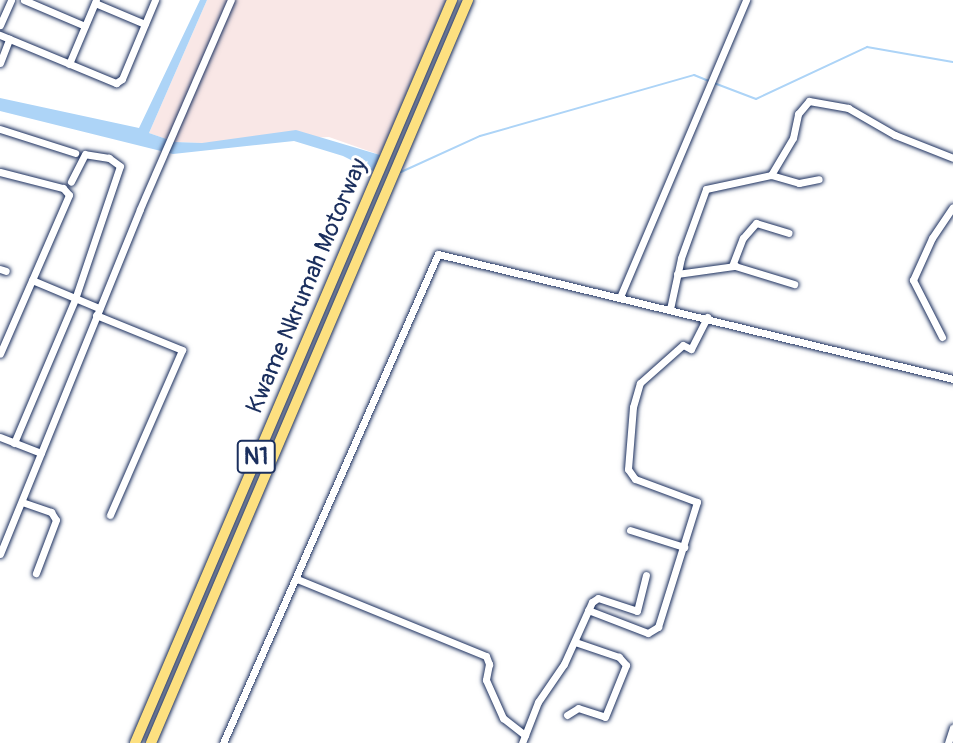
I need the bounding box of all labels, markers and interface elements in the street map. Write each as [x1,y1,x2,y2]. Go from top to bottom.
street label: Kwame Nkrumah Motorway [240,154,374,418]
road number: N1 [235,438,277,477]

